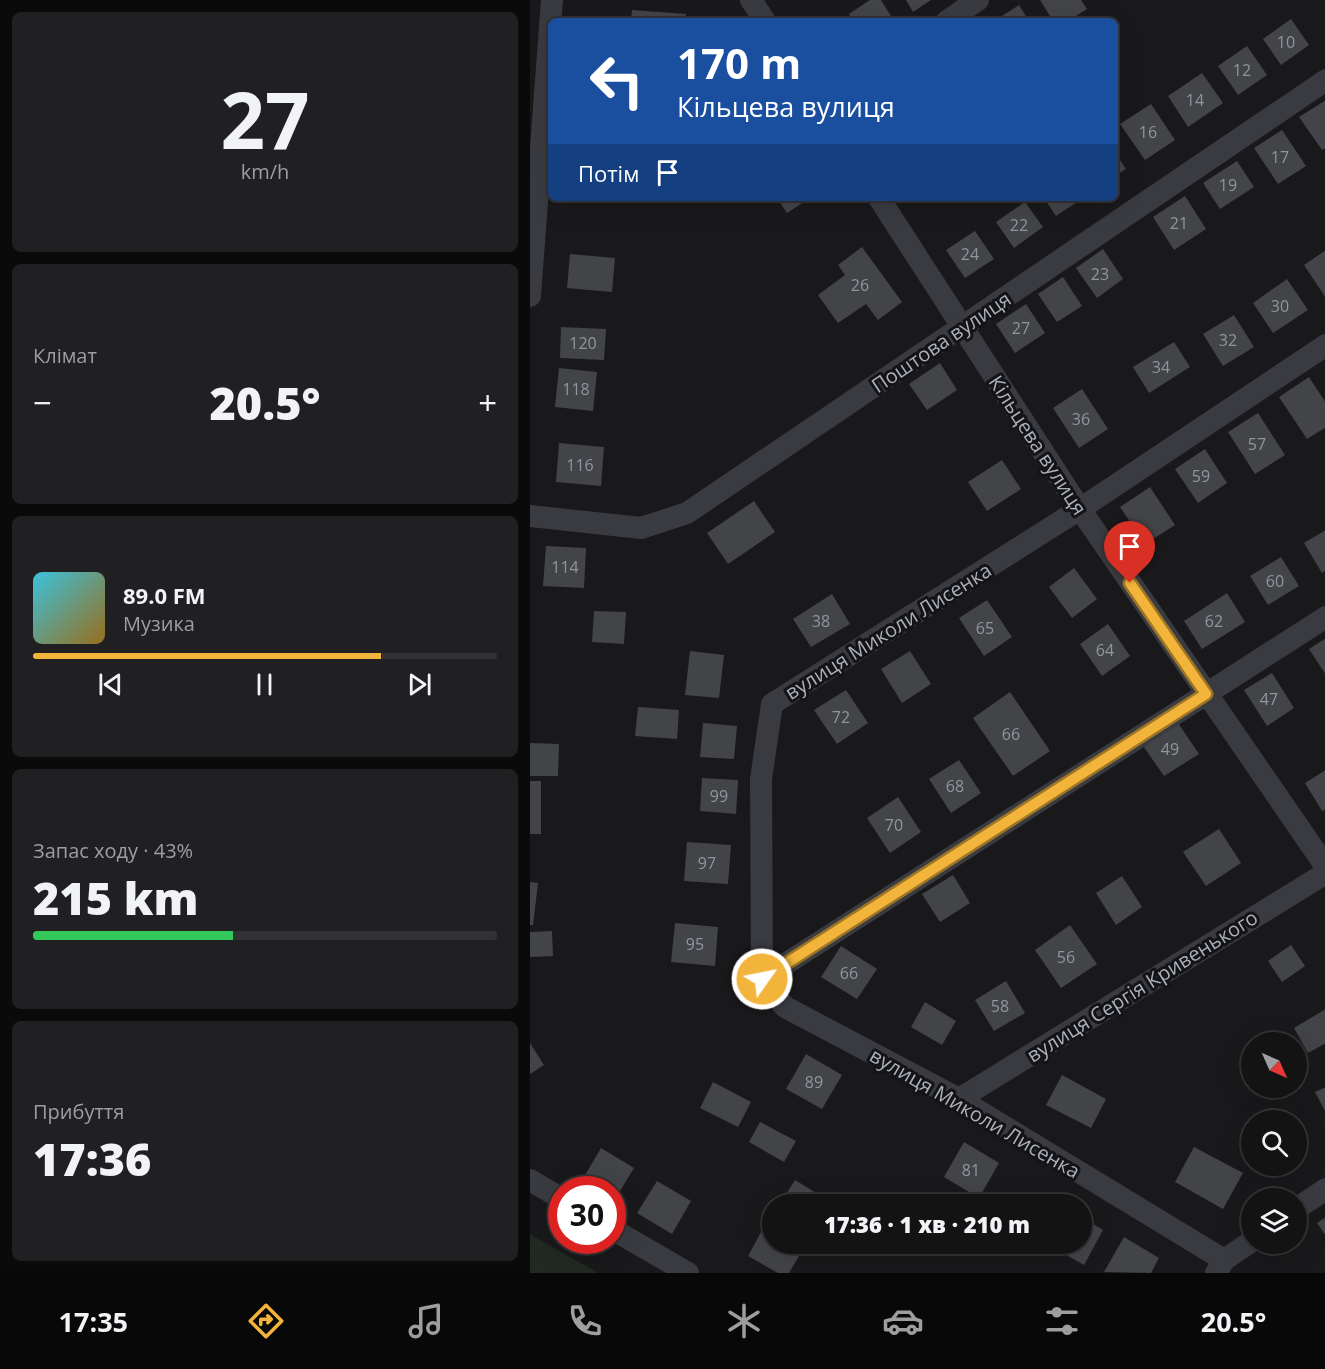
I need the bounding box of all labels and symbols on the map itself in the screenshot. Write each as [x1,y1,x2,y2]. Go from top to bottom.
house number: 10 [1277,31,1295,53]
house number: 12 [1233,59,1251,81]
house number: 14 [1186,89,1204,111]
house number: 16 [1139,121,1157,143]
house number: 17 [1271,146,1289,168]
house number: 19 [1219,174,1237,196]
house number: 21 [1170,212,1188,234]
house number: 22 [1010,214,1028,236]
house number: 24 [961,243,979,265]
house number: 23 [1091,263,1109,285]
house number: 26 [851,274,869,296]
street label: Поштова вулиця [866,285,1016,399]
house number: 30 [1271,295,1289,317]
house number: 27 [1012,317,1030,339]
house number: 32 [1219,329,1237,351]
house number: 120 [569,332,597,354]
house number: 34 [1152,356,1170,378]
street label: Кільцева вулиця [983,370,1093,520]
house number: 118 [562,378,590,400]
house number: 36 [1072,408,1090,430]
house number: 57 [1248,433,1266,455]
house number: 116 [566,454,594,476]
house number: 59 [1192,465,1210,487]
pin [1104,521,1155,583]
house number: 114 [551,556,579,578]
street label: вулиця Миколи Лисенка [780,556,996,706]
house number: 60 [1266,570,1284,592]
house number: 38 [812,610,830,632]
house number: 62 [1205,610,1223,632]
house number: 65 [976,617,994,639]
house number: 64 [1096,639,1114,661]
house number: 47 [1260,688,1278,710]
house number: 72 [832,706,850,728]
house number: 66 [1002,723,1020,745]
house number: 49 [1161,738,1179,760]
house number: 68 [946,775,964,797]
house number: 99 [710,785,728,807]
house number: 70 [885,814,903,836]
house number: 97 [698,852,716,874]
street label: вулиця Сергія Кривенького [1021,904,1263,1068]
house number: 95 [686,933,704,955]
house number: 56 [1057,946,1075,968]
position arrow [730,947,794,1011]
house number: 66 [840,962,858,984]
house number: 58 [991,995,1009,1017]
north arrow [1241,1032,1307,1098]
street label: вулиця Миколи Лисенка [865,1042,1085,1184]
house number: 89 [805,1071,823,1093]
house number: 81 [962,1159,980,1181]
speed limit sign: 30 [548,1176,626,1254]

